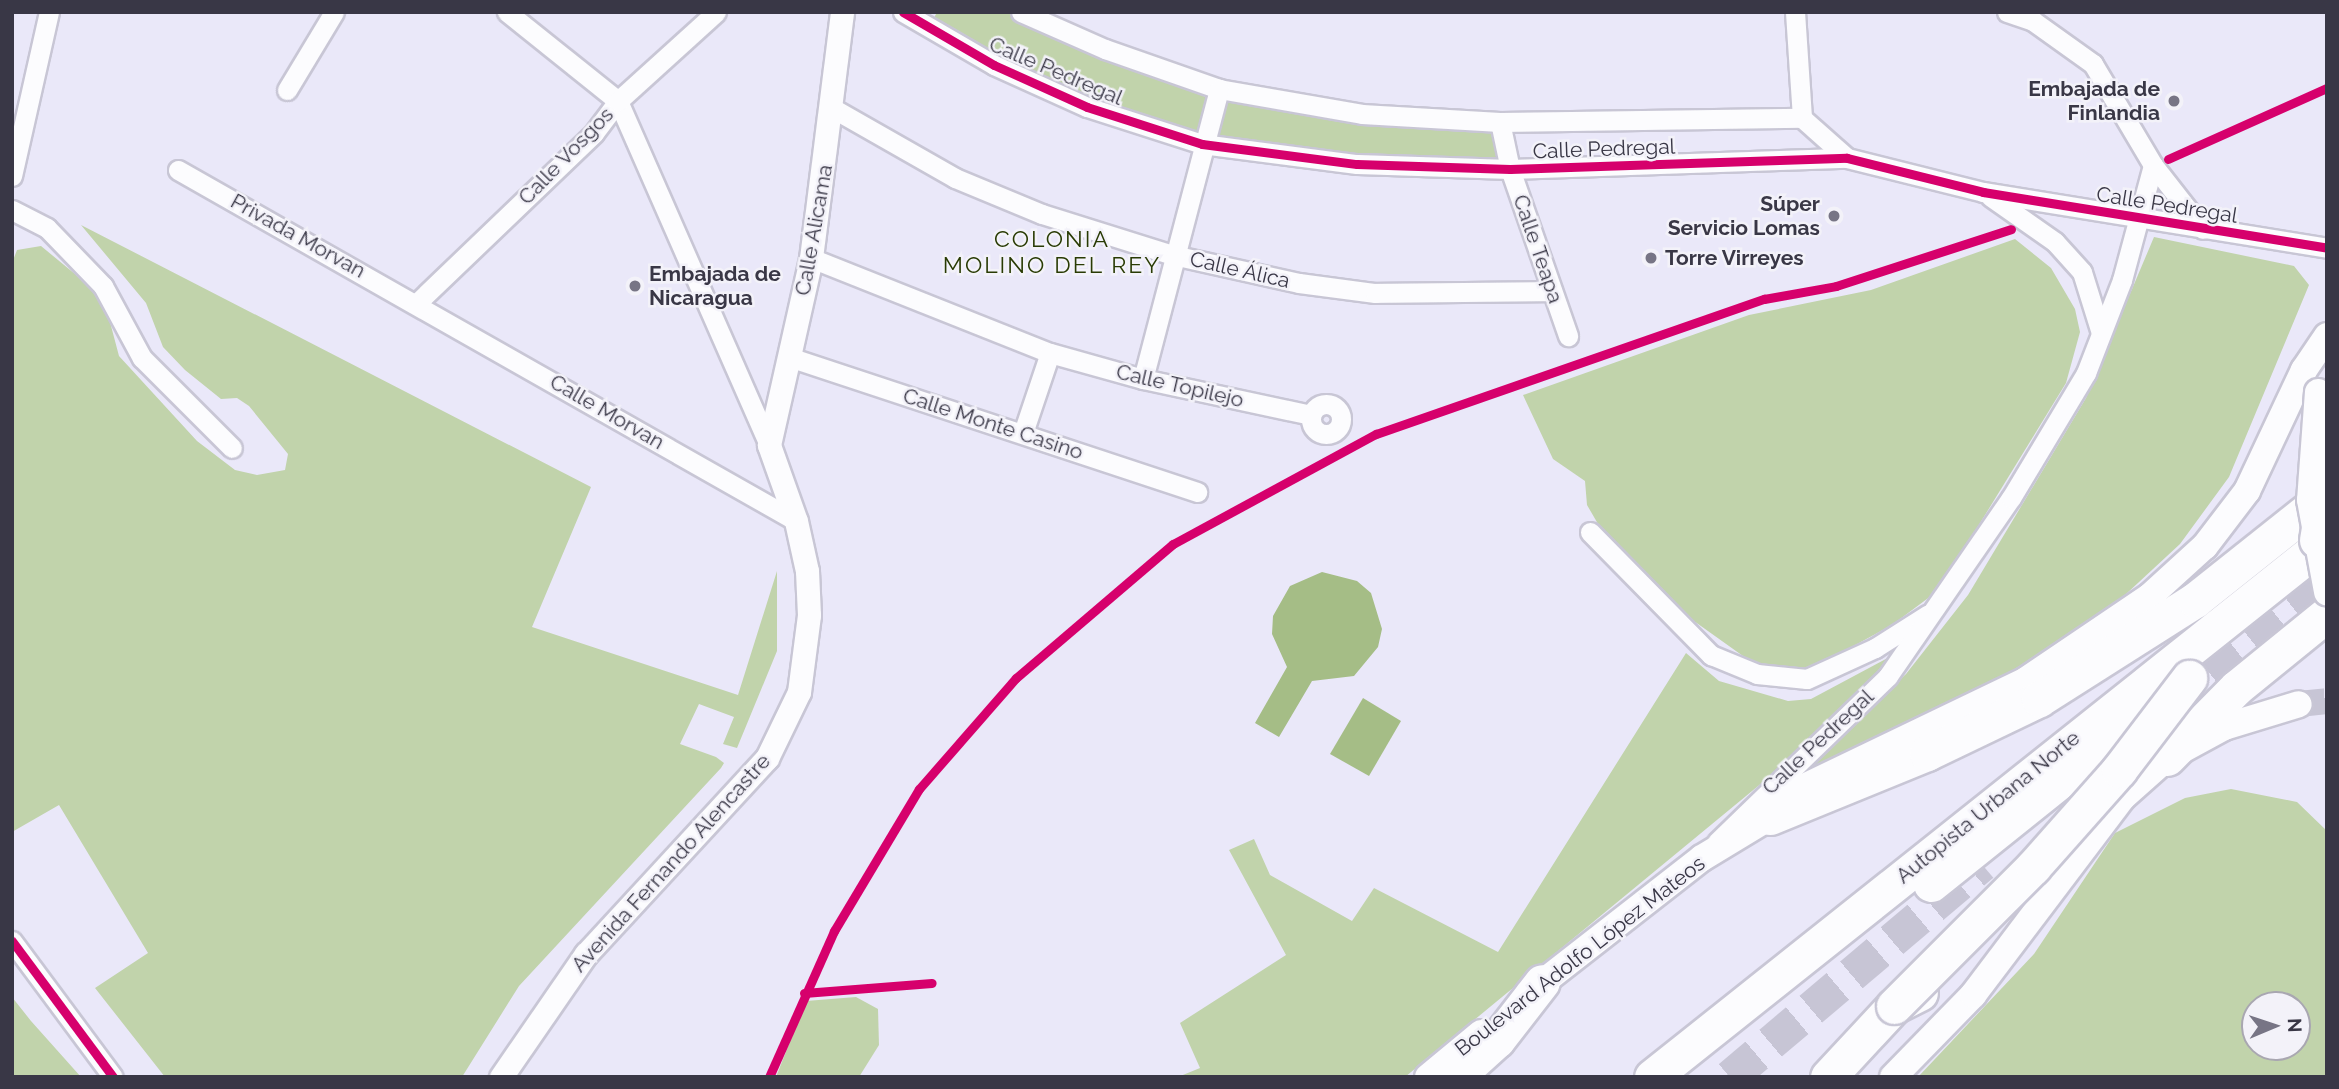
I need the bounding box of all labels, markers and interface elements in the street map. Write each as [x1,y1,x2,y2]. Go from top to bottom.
street label: Calle Pedregal [985,32,1127,110]
place label: Embajada de Finlandia [2028,76,2160,126]
marker: Embajada de Finlandia [2166,93,2182,109]
street label: Calle Vosgos [513,102,619,210]
street label: Calle Pedregal [1532,134,1676,164]
street label: Calle Alicama [790,162,838,298]
street label: Calle Pedregal [2095,181,2239,229]
street label: Privada Morvan [226,189,370,283]
street label: Calle Teapa [1508,191,1568,307]
place label: Súper Servicio Lomas [1668,191,1820,241]
marker: Súper Servicio Lomas [1826,208,1842,224]
district label: COLONIA MOLINO DEL REY [944,225,1160,279]
place label: Torre Virreyes [1665,245,1804,271]
street label: Calle Álica [1187,246,1293,294]
marker: Torre Virreyes [1643,250,1659,266]
place label: Embajada de Nicaragua [649,261,781,311]
marker: Embajada de Nicaragua [627,278,643,294]
street label: Calle Topilejo [1113,359,1247,413]
street label: Calle Morvan [545,369,669,455]
street label: Calle Monte Casino [900,383,1086,465]
street label: Calle Pedregal [1757,684,1879,800]
street label: Autopista Urbana Norte [1891,725,2085,889]
street label: Avenida Fernando Alencastre [566,748,776,978]
street label: Boulevard Adolfo López Mateos [1450,850,1710,1062]
north arrow [2241,991,2311,1061]
text: N [2284,1018,2306,1033]

